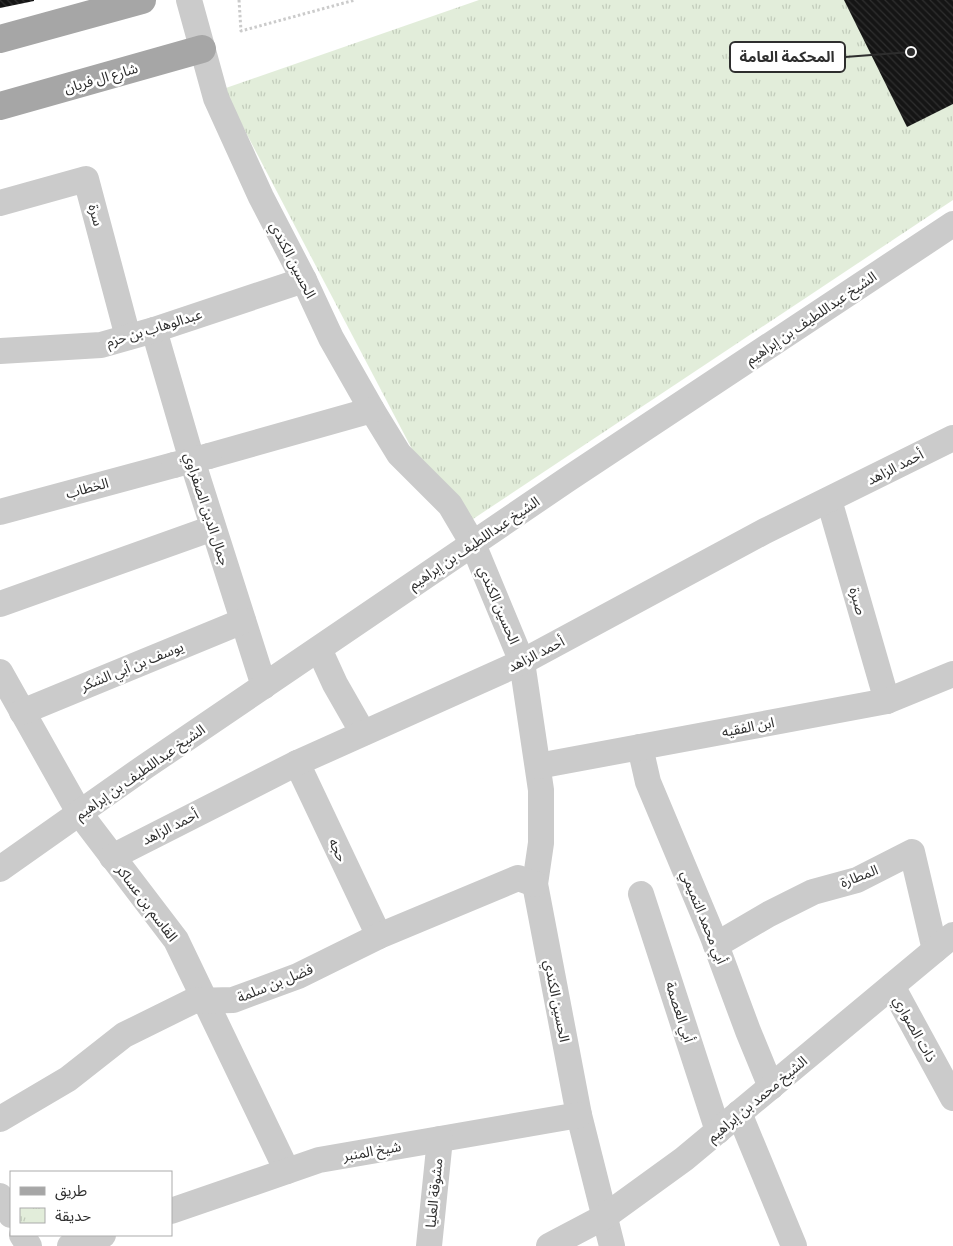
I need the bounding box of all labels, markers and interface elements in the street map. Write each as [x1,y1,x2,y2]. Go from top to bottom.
callout: المحكمة العامة [730,42,845,72]
text: المحكمة العامة [739,46,835,67]
street label: شارع ال فريان [62,59,141,99]
street label: سرة [85,202,107,228]
street label: الحسين الكندي [264,219,320,302]
street label: الشيخ عبداللطيف بن إبراهيم [742,267,881,370]
street label: عبدالوهاب بن حزم [104,305,205,353]
street label: أحمد الزاهد [864,445,927,489]
street label: جمال الدين الصفراوي [178,450,234,569]
street label: الخطاب [64,474,110,502]
street label: الشيخ عبداللطيف بن إبراهيم [405,492,544,595]
street label: الحسين الكندي [472,563,524,648]
street label: صبرة [845,585,871,617]
street label: أحمد الزاهد [505,632,568,676]
street label: يوسف بن أبي الشكر [77,637,187,697]
street label: ابن الفقيه [720,713,776,741]
street label: الشيخ عبداللطيف بن إبراهيم [72,720,210,825]
street label: أحمد الزاهد [139,805,202,849]
street label: حجه [325,835,351,865]
street label: القاسم بن عساكر [110,860,182,946]
street label: المطارة [837,861,881,891]
street label: أبي محمد التميمي [675,868,731,968]
street label: الحسين الكندي [538,958,574,1044]
street label: فضل بن سلمة [234,960,316,1006]
street label: أبي العصمة [660,979,698,1046]
street label: ذات الصواري [887,993,941,1067]
street label: الشيخ محمد بن إبراهيم [703,1052,812,1148]
street label: شيخ المنبر [341,1137,403,1167]
street label: مشوقة العليا [421,1157,447,1229]
legend [10,1171,172,1236]
text: طريق [55,1180,87,1201]
text: حديقة [55,1205,91,1226]

